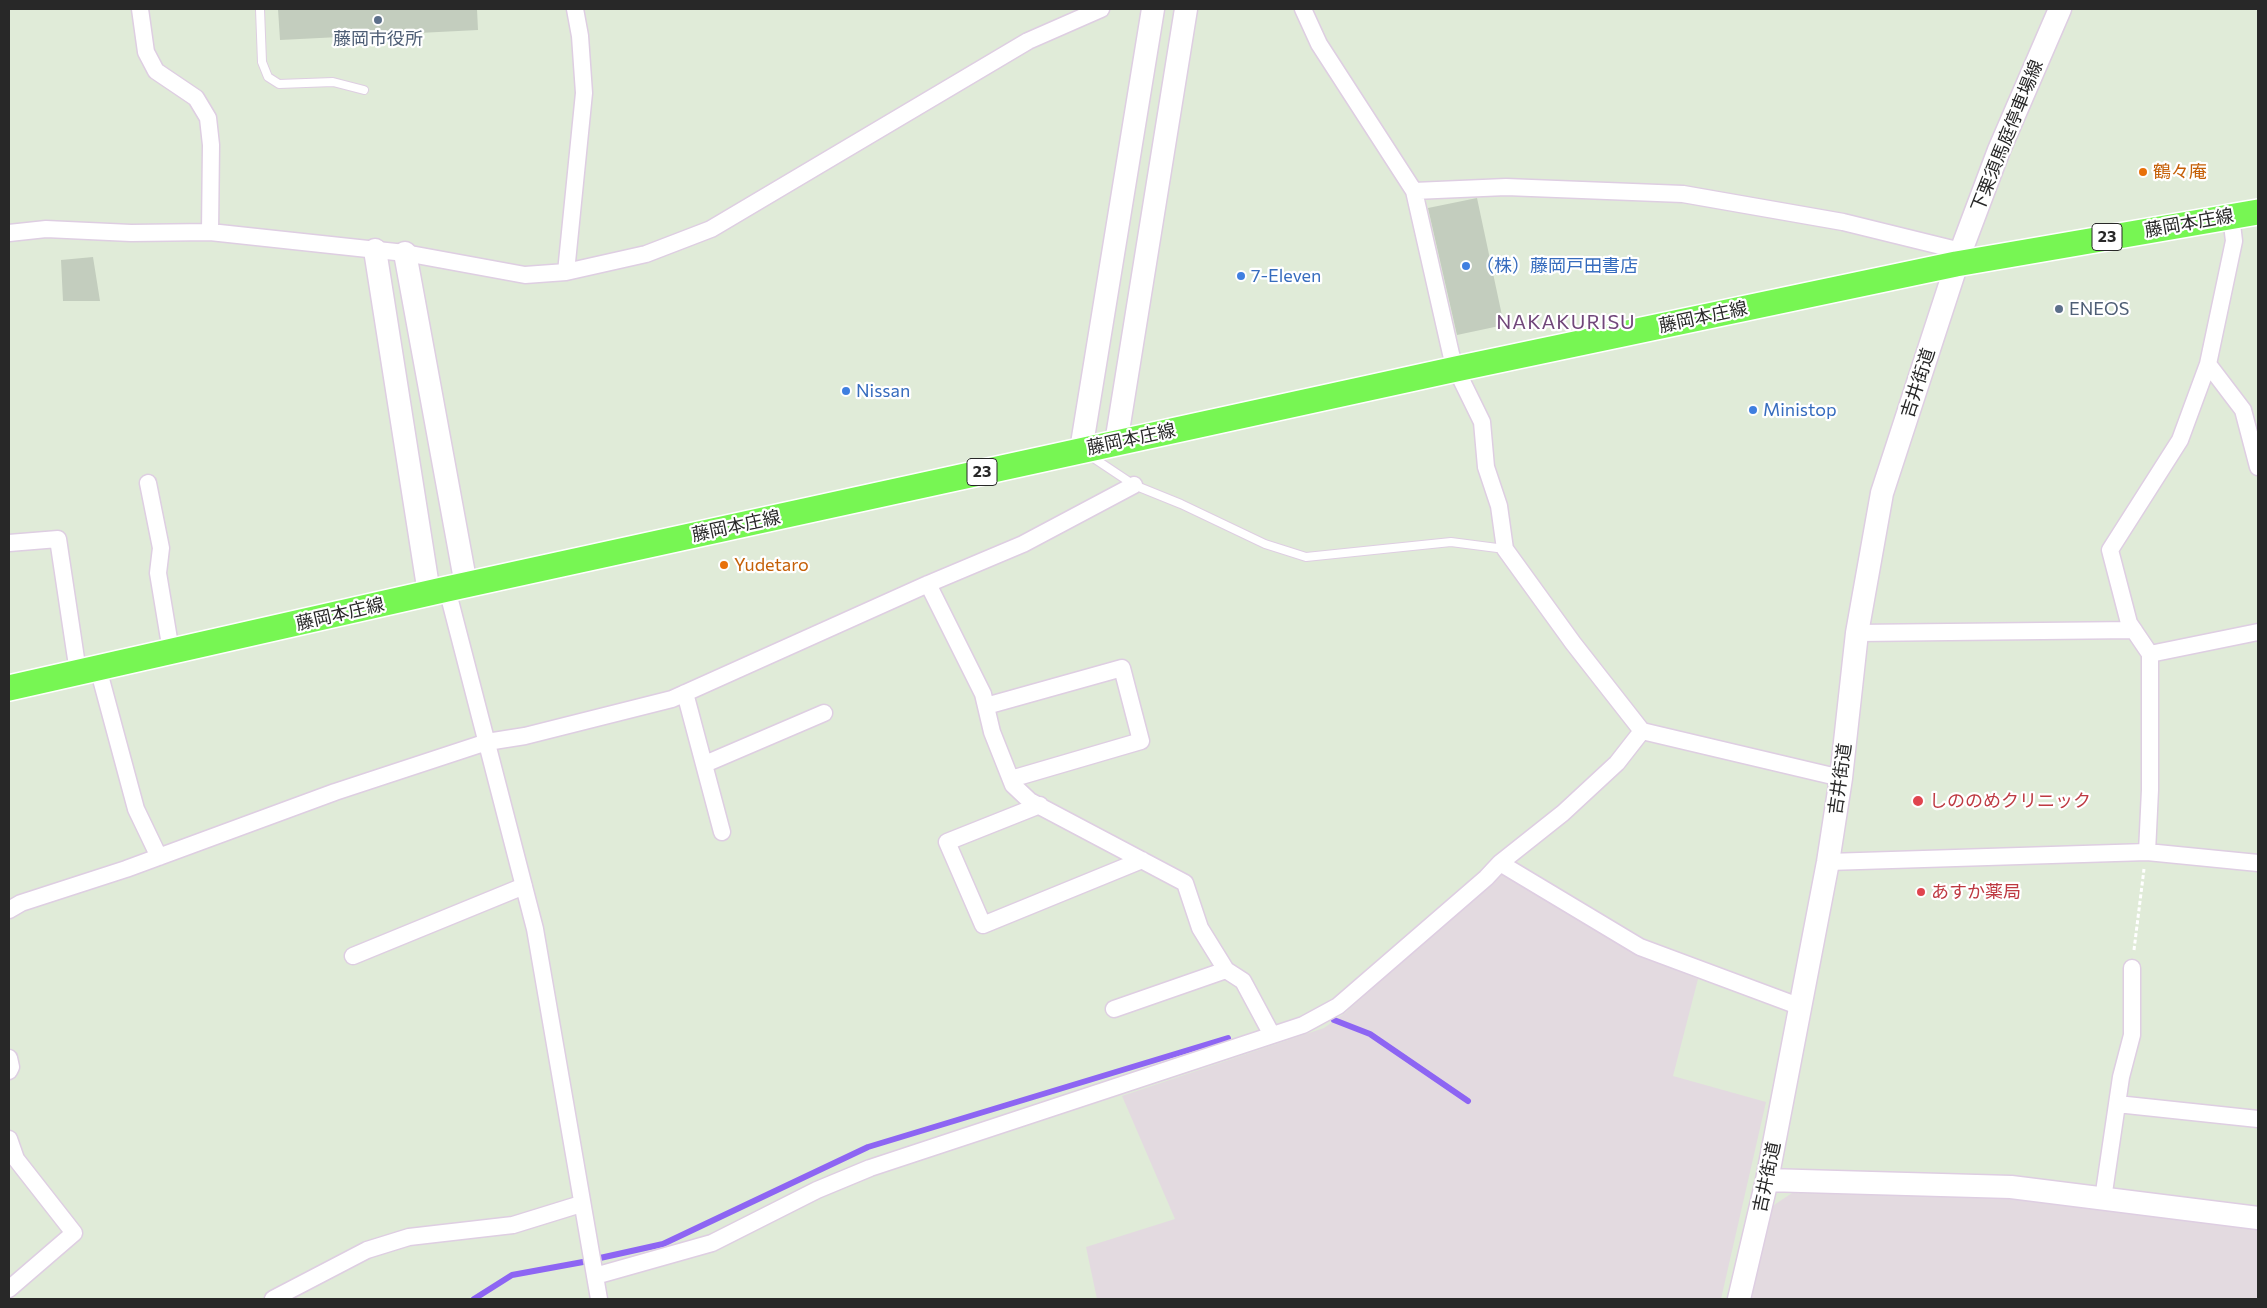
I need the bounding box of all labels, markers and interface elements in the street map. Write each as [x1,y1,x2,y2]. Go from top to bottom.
marker: 藤岡市役所 [372,14,384,26]
place label: 藤岡市役所 [333,28,423,50]
street label: 下栗須馬庭停車場線 [1967,57,2047,215]
place label: 鶴々庵 [2153,161,2207,183]
marker: 鶴々庵 [2137,166,2149,178]
street label: 藤岡本庄線 [2143,205,2235,241]
road number: 23 [2092,223,2122,250]
place label: （株）藤岡戸田書店 [1476,255,1638,277]
marker: （株）藤岡戸田書店 [1460,260,1472,272]
place label: 7-Eleven [1251,265,1321,287]
marker: 7-Eleven [1235,270,1247,282]
street label: 藤岡本庄線 [1657,297,1749,337]
place label: ENEOS [2069,298,2129,320]
marker: ENEOS [2053,303,2065,315]
district label: NAKAKURISU [1495,310,1637,334]
street label: 吉井街道 [1897,345,1939,421]
place label: Nissan [856,380,910,402]
marker: Nissan [840,385,852,397]
place label: Ministop [1763,399,1837,421]
marker: Ministop [1747,404,1759,416]
street label: 藤岡本庄線 [1085,419,1177,459]
road number: 23 [967,458,997,486]
street label: 藤岡本庄線 [690,506,782,546]
place label: Yudetaro [734,554,809,576]
marker: Yudetaro [718,559,730,571]
street label: 藤岡本庄線 [294,593,386,635]
street label: 吉井街道 [1824,742,1856,816]
place label: しののめクリニック [1929,790,2091,812]
marker: しののめクリニック [1911,794,1925,808]
place label: あすか薬局 [1931,881,2021,903]
marker: あすか薬局 [1915,886,1927,898]
street label: 吉井街道 [1749,1140,1785,1214]

